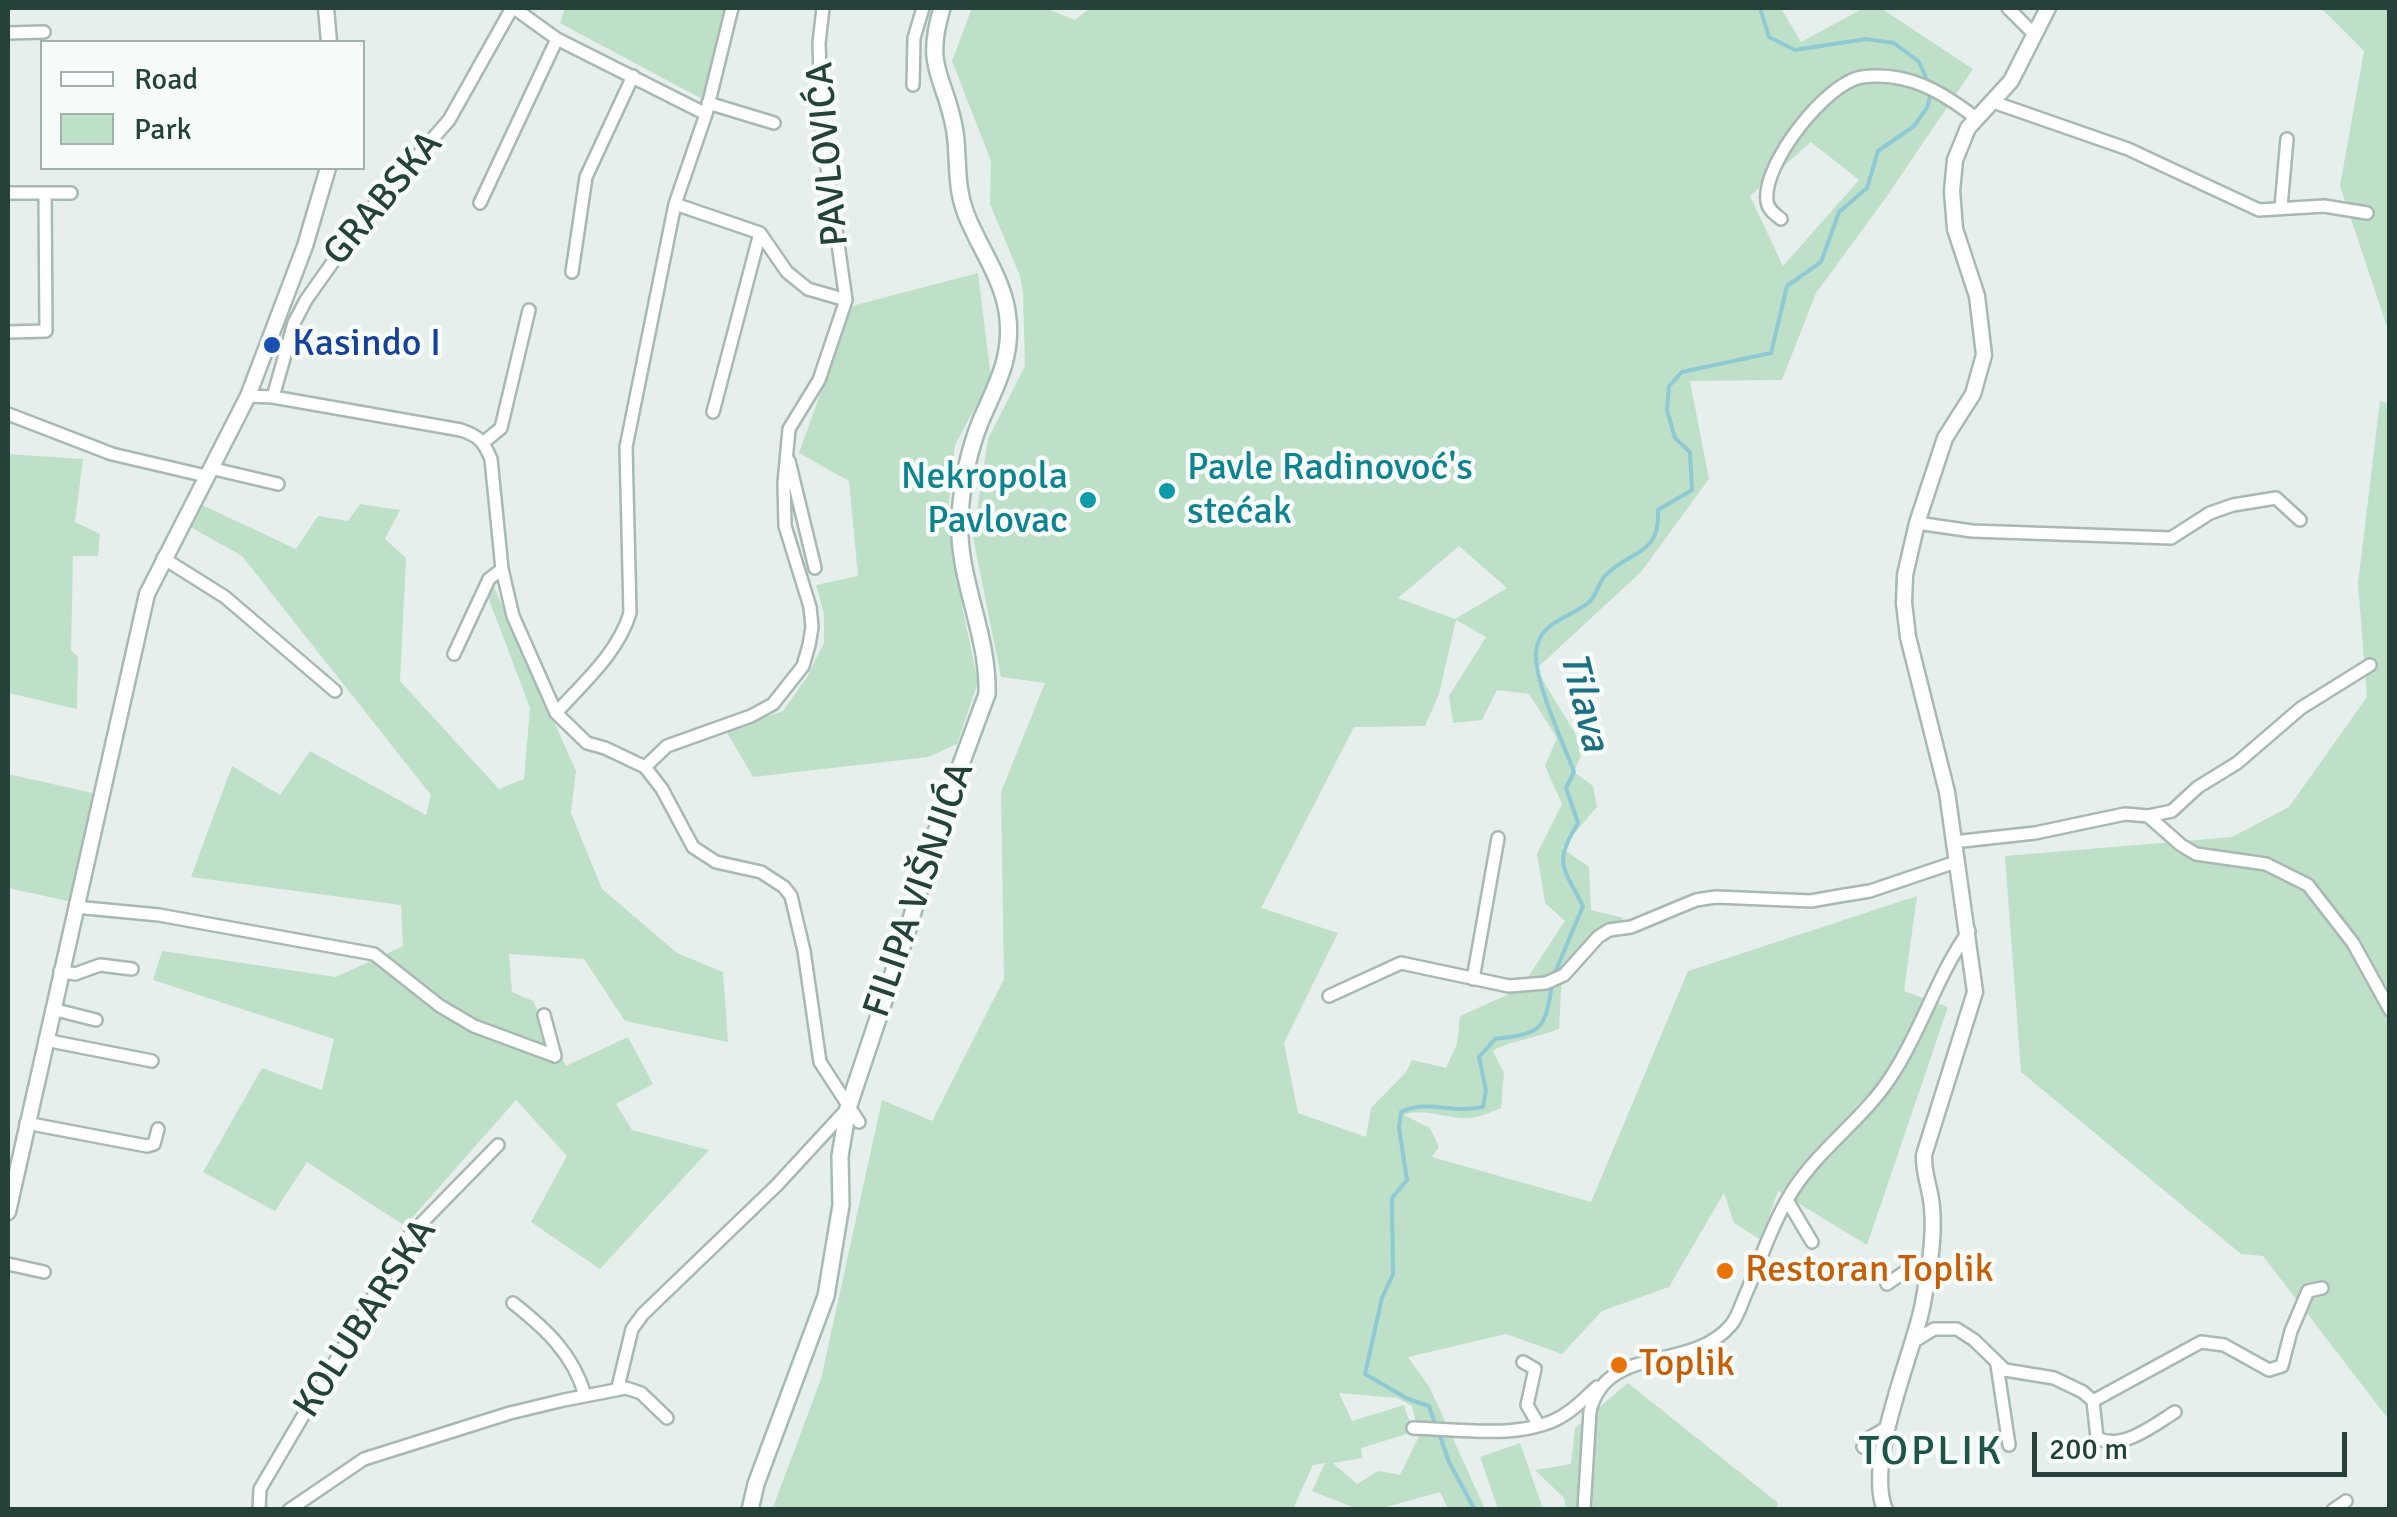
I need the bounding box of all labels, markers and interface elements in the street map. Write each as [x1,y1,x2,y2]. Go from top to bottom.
legend [40,40,365,170]
street label: PAVLOVIĆA [798,60,860,248]
text: Road [134,61,198,98]
text: Park [134,111,192,148]
street label: GRABSKA [315,123,453,275]
place label: Kasindo I [292,322,441,368]
marker: Kasindo I [261,334,283,356]
place label: Pavle Radinovoć's stećak [1187,446,1473,536]
place label: Nekropola Pavlovac [901,455,1068,544]
marker: Pavle Radinovoć's stećak [1156,480,1178,502]
marker: Nekropola Pavlovac [1077,489,1099,511]
water label: Tilava [1548,647,1618,757]
street label: FILIPA VIŠNJIĆA [855,756,985,1024]
street label: KOLUBARSKA [285,1211,447,1427]
place label: Restoran Toplik [1745,1248,1993,1294]
marker: Restoran Toplik [1714,1260,1736,1282]
place label: Toplik [1639,1342,1735,1388]
marker: Toplik [1608,1354,1630,1376]
scale bar [2037,1412,2352,1474]
district label: TOPLIK [1859,1428,2003,1478]
text: 200 m [2049,1431,2128,1468]

